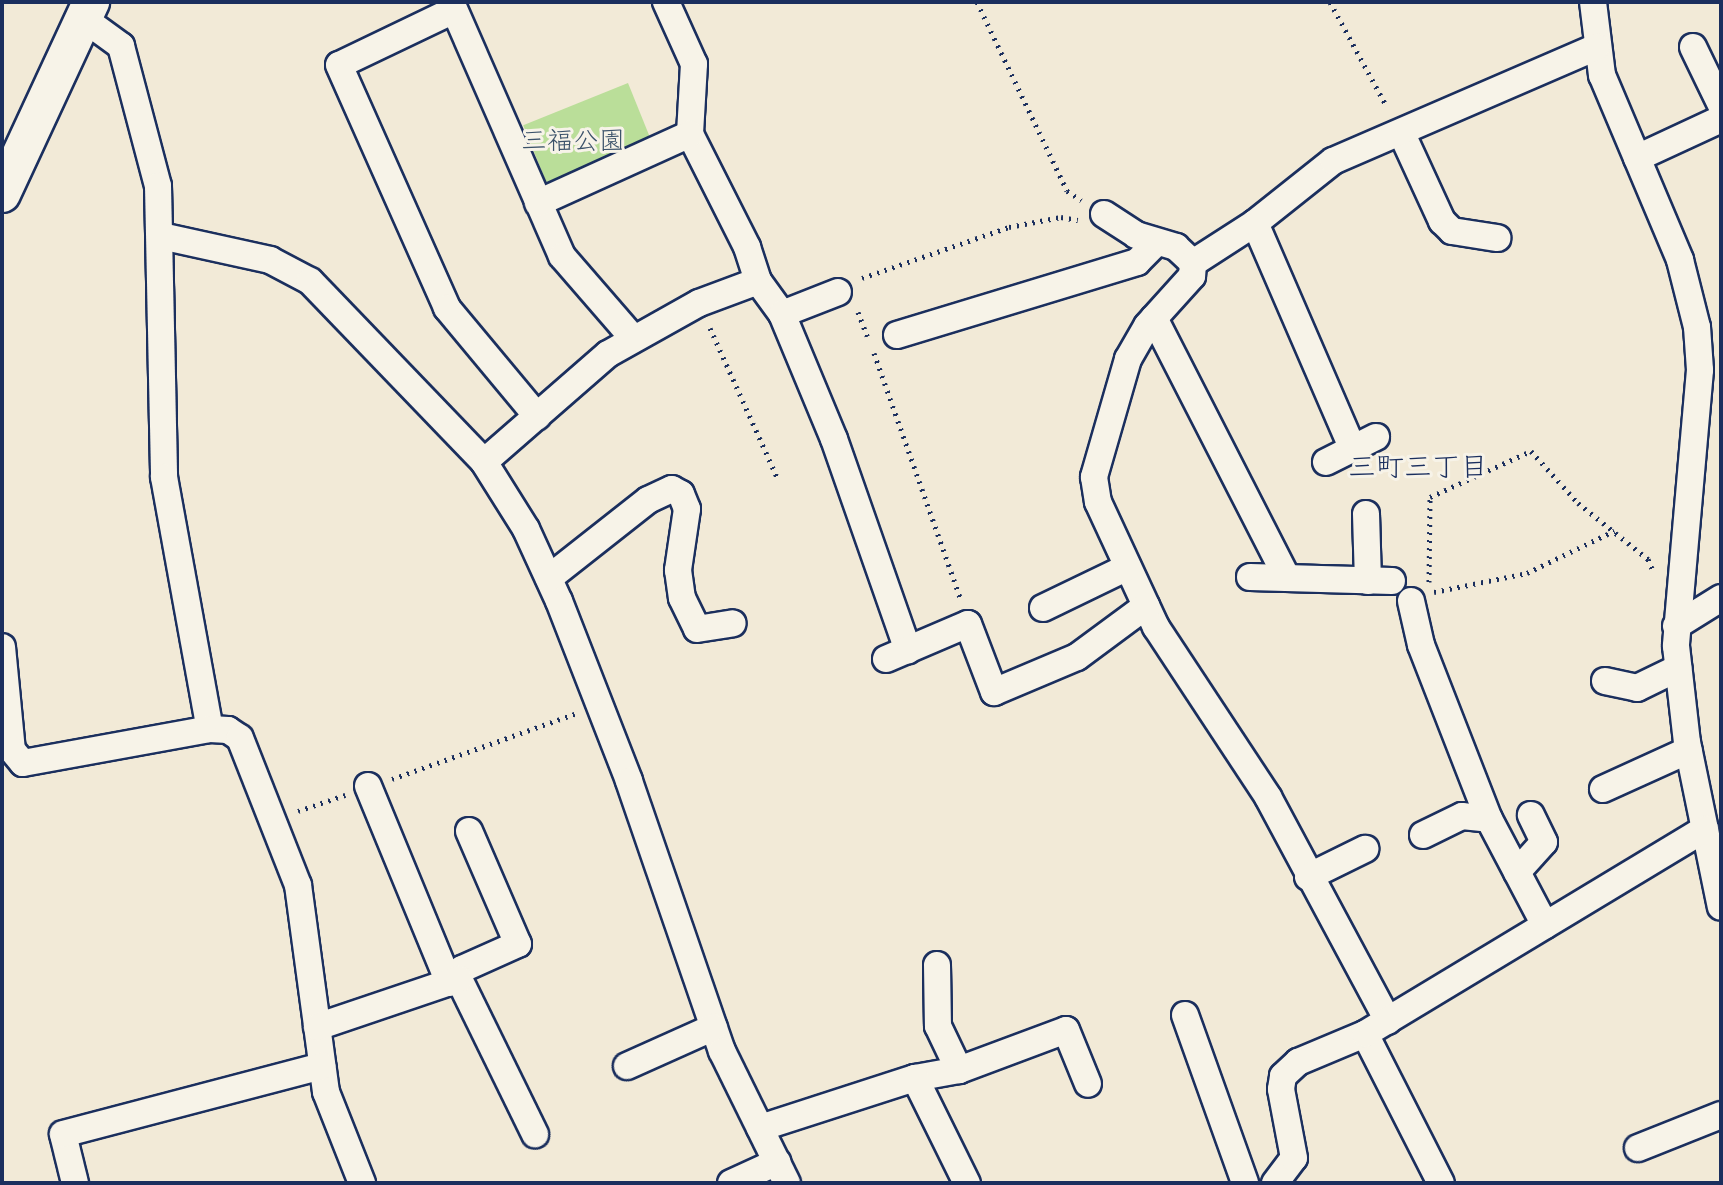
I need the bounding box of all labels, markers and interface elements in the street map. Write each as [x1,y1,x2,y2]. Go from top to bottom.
park label: 三福公園 [521,125,625,157]
district label: 三町三丁目 [1348,449,1488,483]

